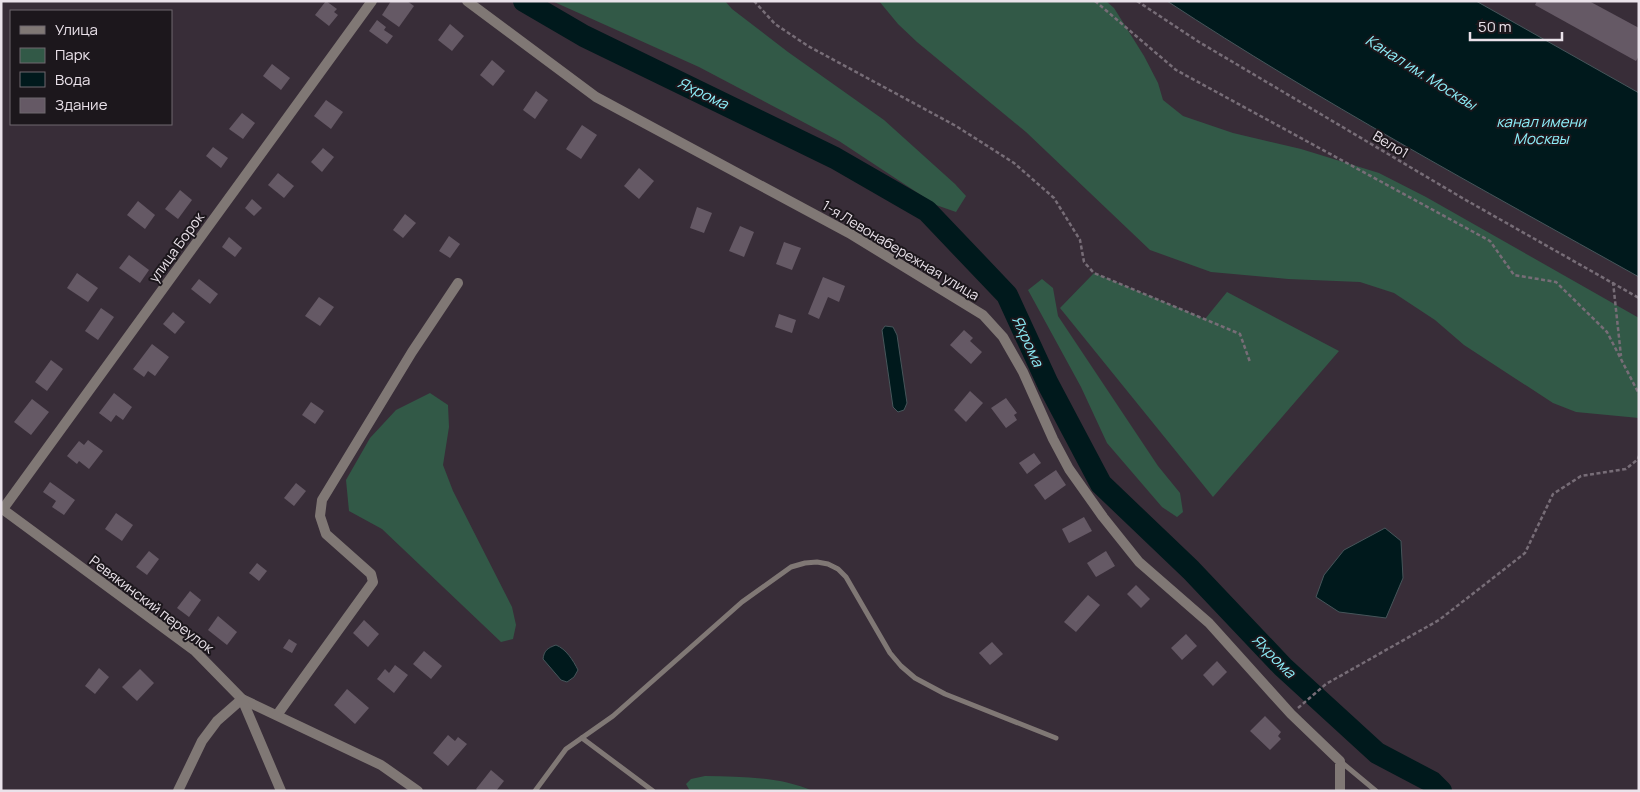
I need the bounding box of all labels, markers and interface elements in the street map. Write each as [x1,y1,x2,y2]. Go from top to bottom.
legend [10,10,172,125]
scale bar [1470,10,1562,42]
text: 50 m [1478,16,1512,37]
text: Улица [55,19,98,40]
water label: Канал им. Москвы [1362,29,1482,116]
text: Парк [55,44,91,65]
text: Вода [55,69,90,90]
water label: Яхрома [674,72,732,115]
text: Здание [55,94,108,115]
water label: канал имени Москвы [1496,111,1587,149]
street label: Вело1 [1370,126,1412,162]
street label: 1-я Левонабережная улица [819,195,983,305]
street label: улица Борок [144,207,209,286]
water label: Яхрома [1007,312,1049,370]
street label: Ревякинский переулок [86,551,219,658]
water label: Яхрома [1248,630,1301,683]

